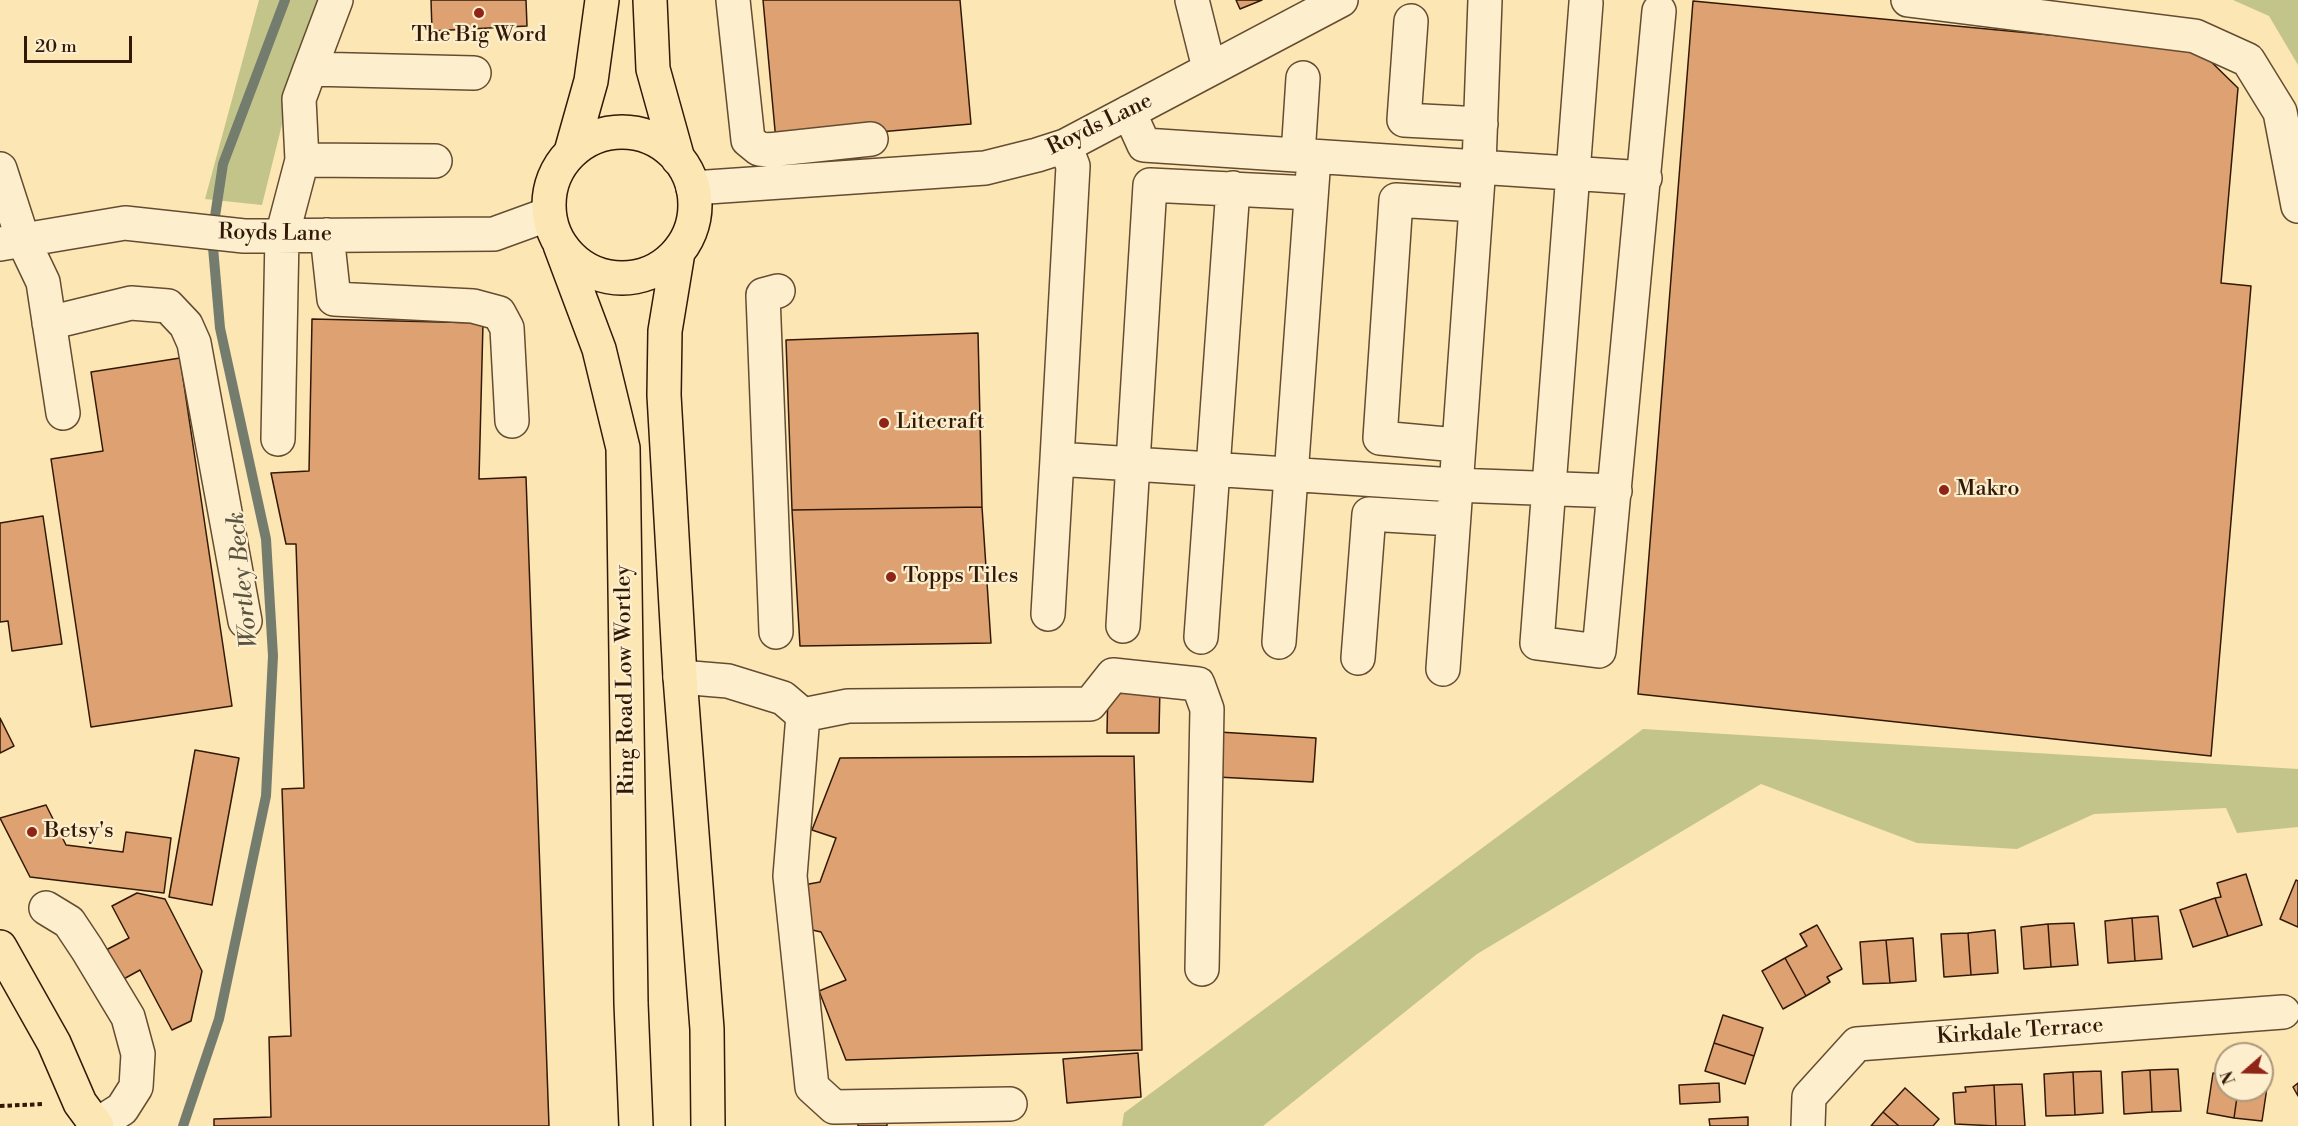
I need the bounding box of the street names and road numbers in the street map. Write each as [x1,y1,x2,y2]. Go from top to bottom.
street label: Royds Lane [1043,88,1157,162]
street label: Royds Lane [218,220,332,248]
street label: Ring Road Low Wortley [611,565,641,795]
street label: Kirkdale Terrace [1936,1013,2104,1051]

